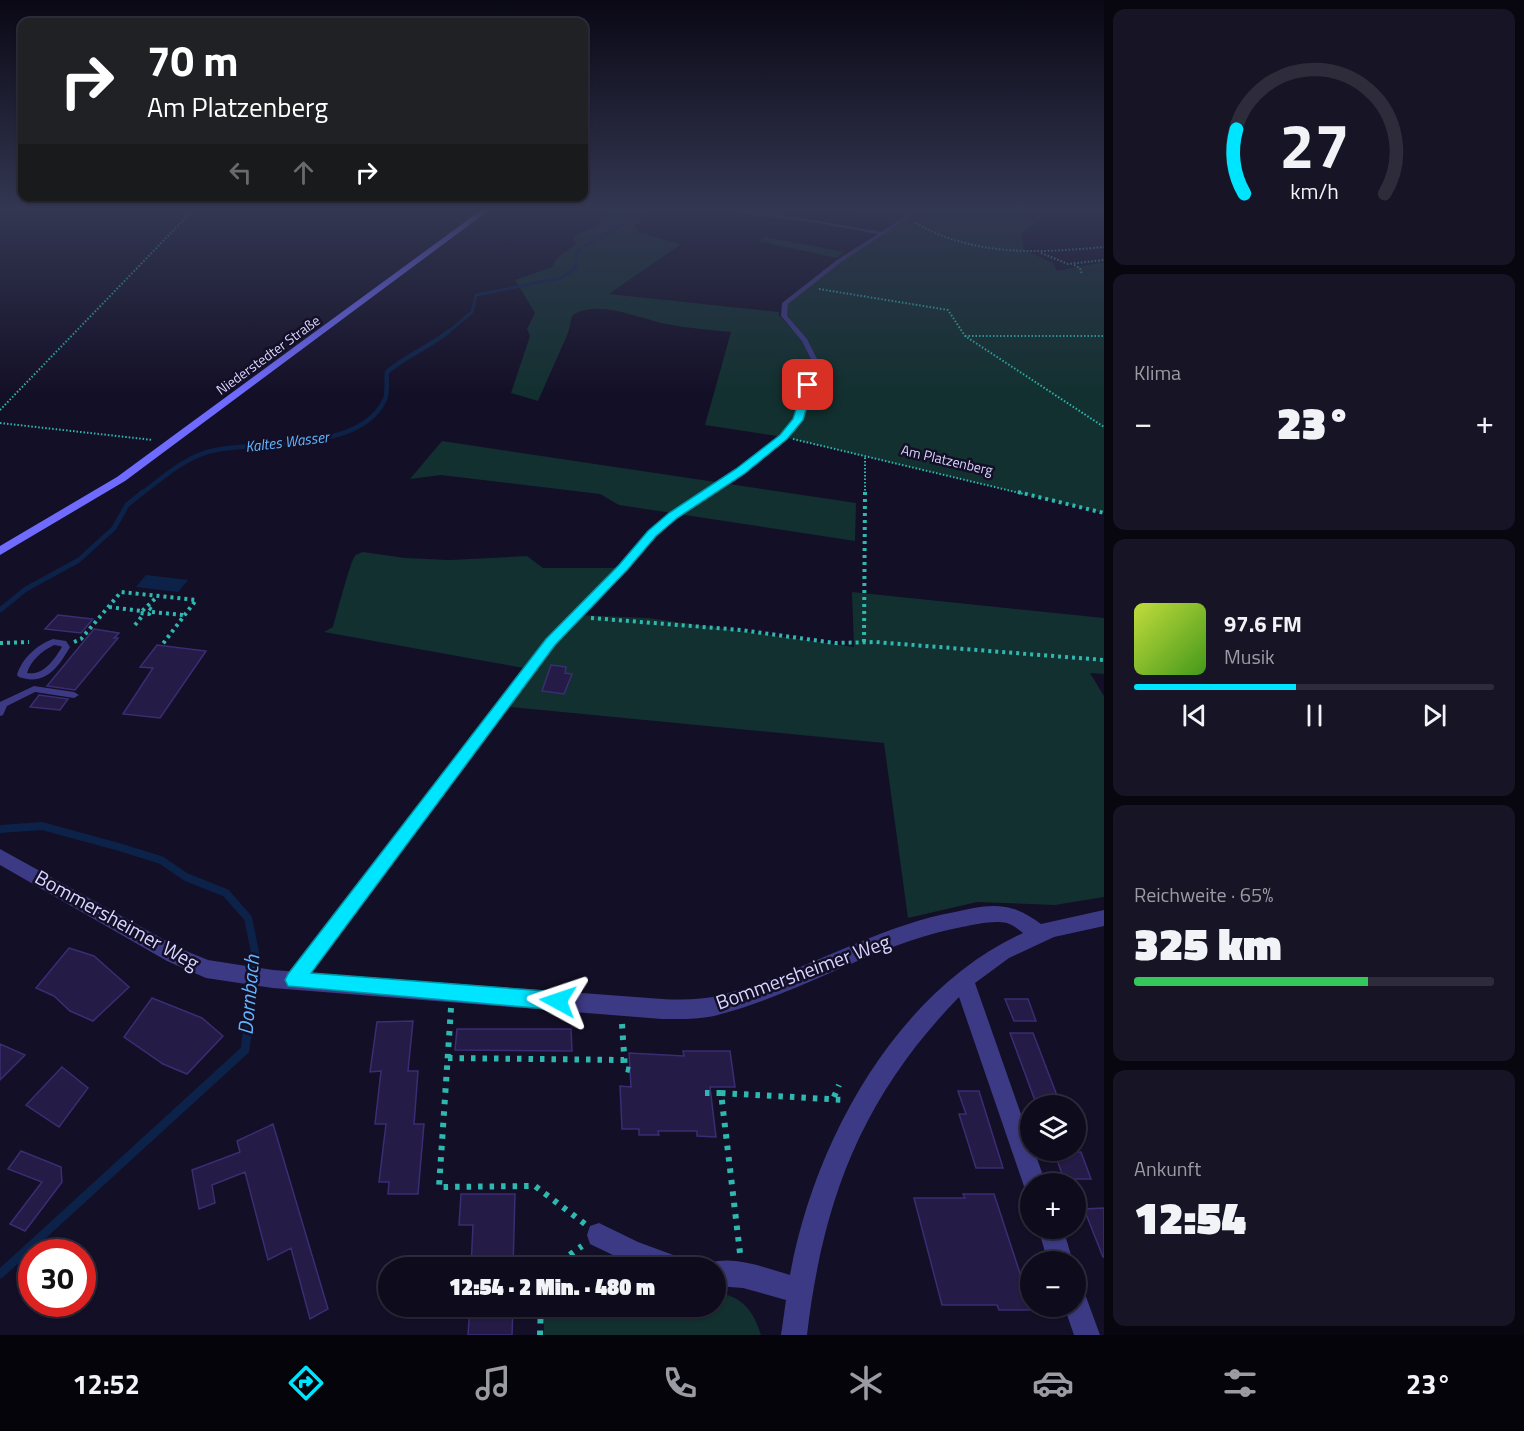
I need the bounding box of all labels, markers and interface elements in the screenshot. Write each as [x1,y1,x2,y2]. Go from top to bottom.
text: 70 m [147,28,239,92]
icon: right [48,42,126,120]
text: Am Platzenberg [147,86,328,127]
text: 27 [1279,97,1349,192]
icon: left [224,156,257,189]
icon: ahead [287,156,320,189]
icon: right [350,156,383,189]
text: km/h [1290,175,1338,207]
street label: Niederstedter Straße [211,310,324,400]
text: Klima [1134,357,1181,388]
pin [782,359,833,410]
icon: arrive [791,368,824,401]
text: 23° [1277,388,1351,456]
text: − [1134,397,1152,447]
text: + [1476,397,1494,447]
water label: Kaltes Wasser [244,425,332,458]
street label: Am Platzenberg [899,439,995,480]
text: 97.6 FM [1224,607,1302,641]
text: Musik [1224,641,1275,672]
icon: previous [1178,699,1211,732]
icon: pause [1298,699,1331,732]
icon: next [1418,699,1451,732]
street label: Bommersheimer Weg [29,861,205,978]
text: Reichweite · 65% [1134,879,1273,910]
text: 325 km [1134,909,1282,977]
street label: Bommersheimer Weg [711,926,894,1018]
water label: Dornbach [229,953,267,1036]
position arrow [526,969,590,1033]
map controls [1020,1095,1086,1317]
button: layers [1020,1095,1086,1161]
text: Ankunft [1134,1153,1201,1184]
button: + [1020,1173,1086,1239]
text: 12:54 [1134,1183,1246,1251]
speed limit sign: 30 [18,1239,96,1317]
button: − [1020,1251,1086,1317]
text: 12:54 · 2 Min. · 480 m [449,1270,655,1304]
icon: directions [285,1362,327,1404]
icon: music [472,1362,514,1404]
icon: phone [659,1362,701,1404]
icon: climate [845,1362,887,1404]
icon: car [1032,1362,1074,1404]
icon: filters [1219,1362,1261,1404]
text: 12:52 [72,1363,140,1404]
text: 23° [1406,1363,1451,1404]

